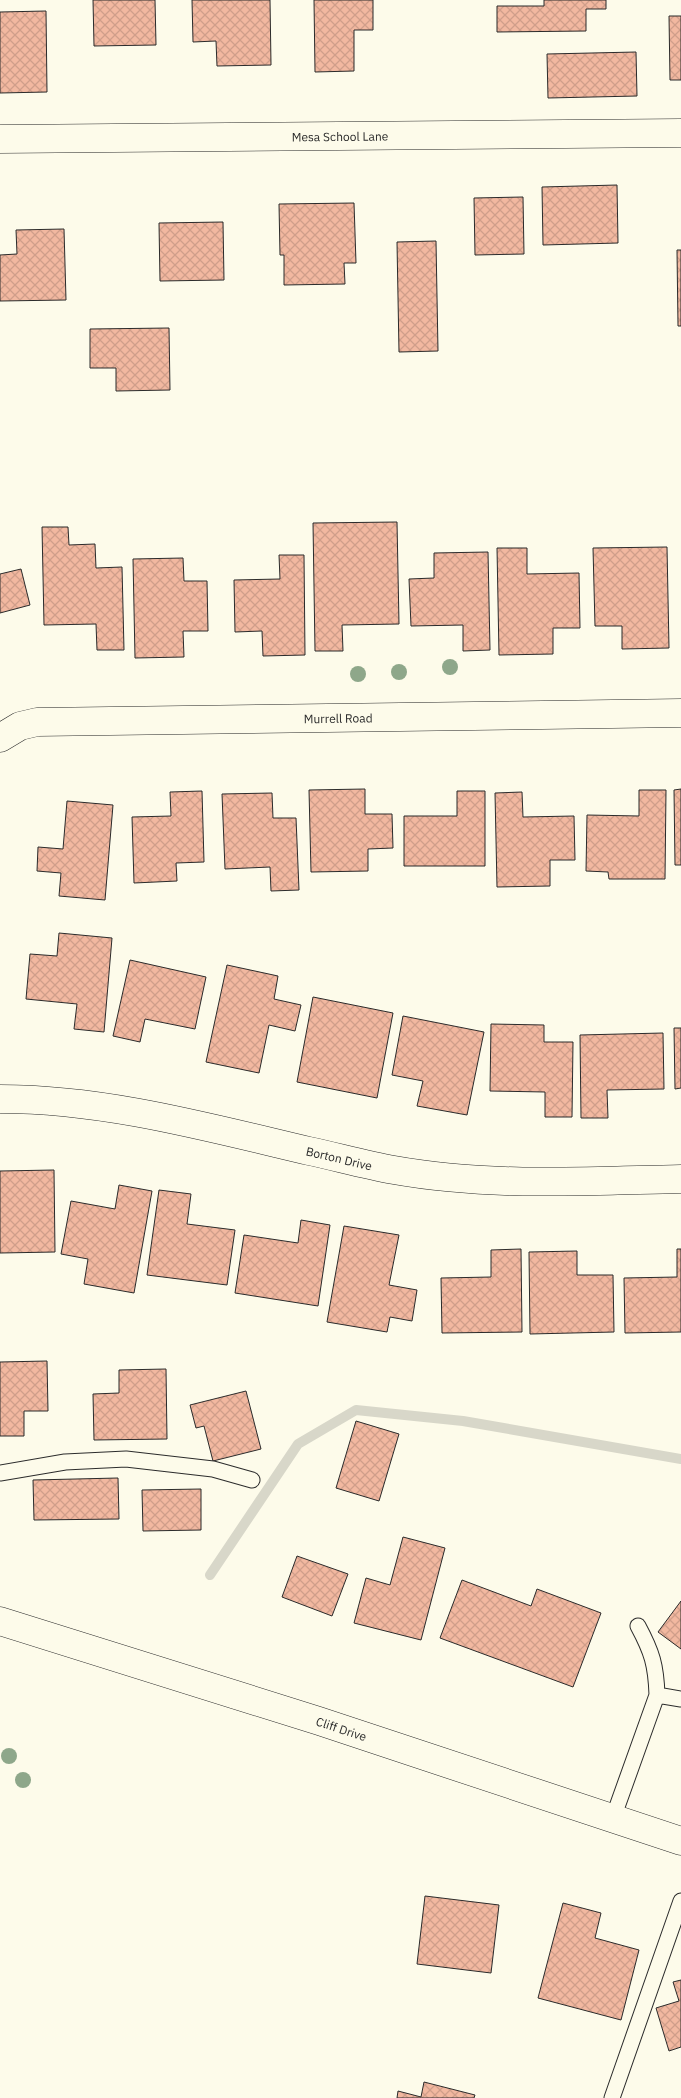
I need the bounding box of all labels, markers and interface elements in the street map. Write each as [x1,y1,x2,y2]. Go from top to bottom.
street label: Mesa School Lane [292,128,389,144]
street label: Murrell Road [304,710,373,726]
street label: Borton Drive [305,1143,374,1173]
street label: Cliff Drive [314,1713,369,1744]

